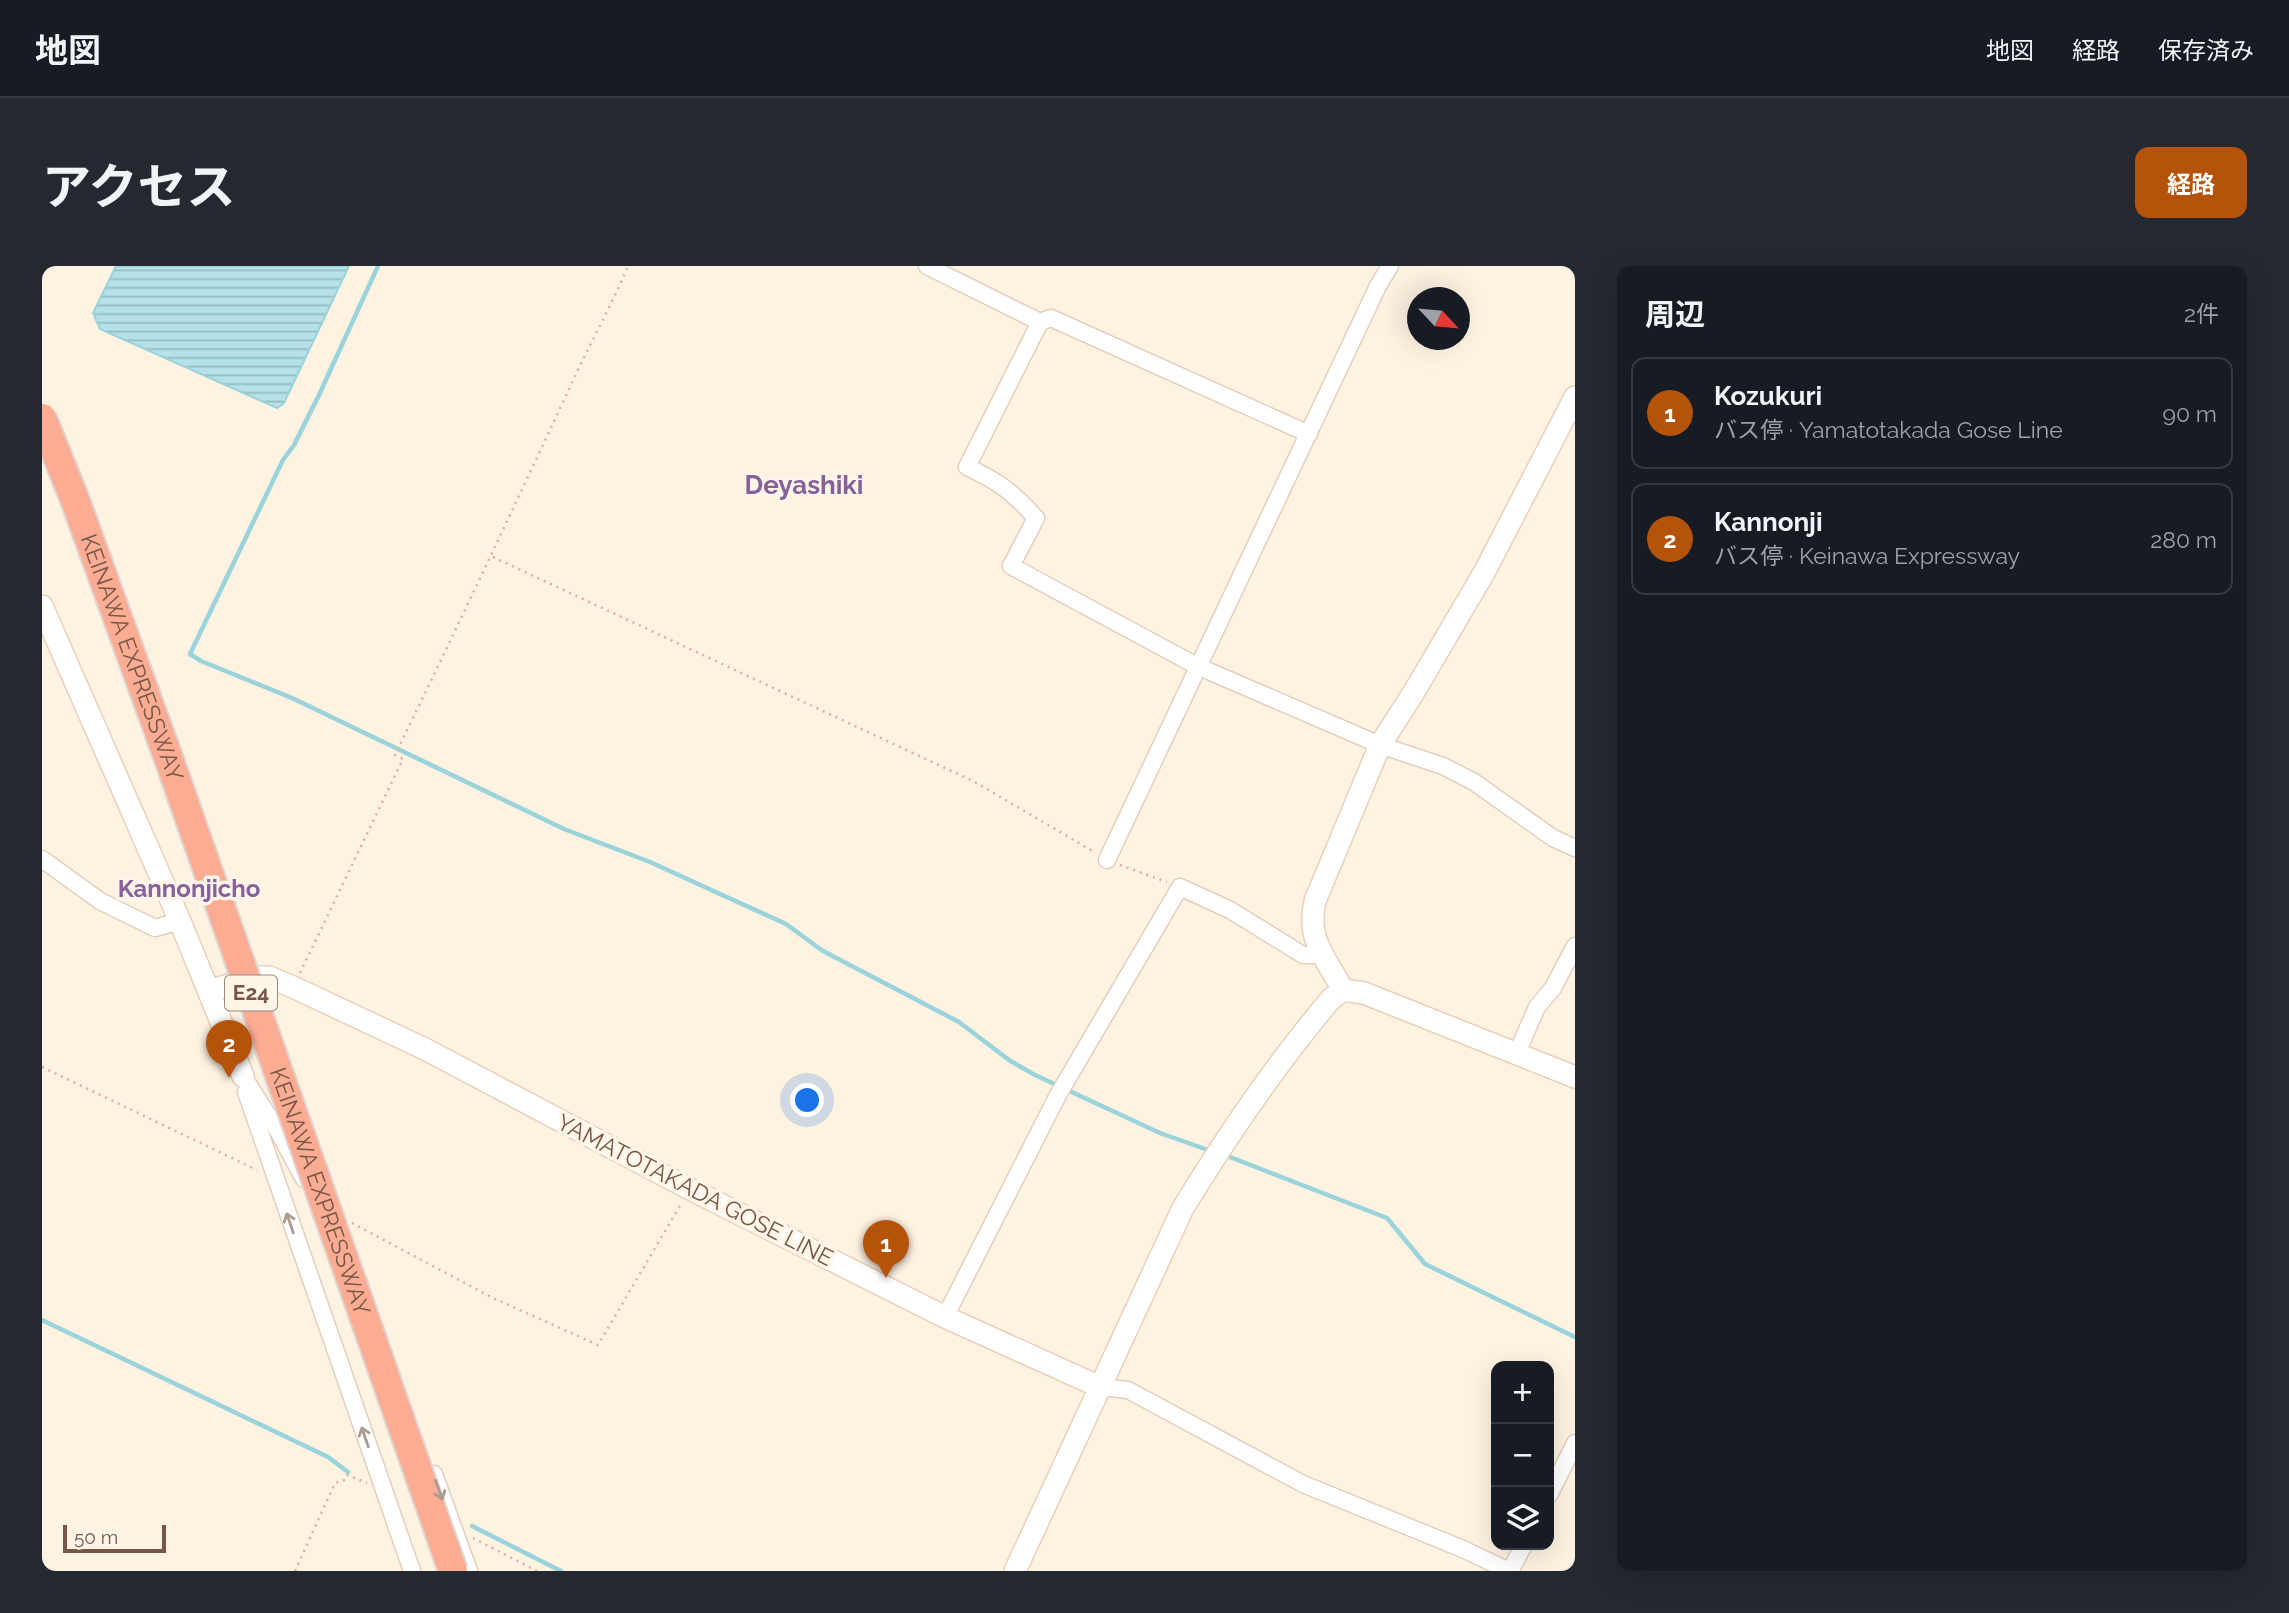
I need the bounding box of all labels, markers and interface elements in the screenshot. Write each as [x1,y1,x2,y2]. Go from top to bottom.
text: 地図 [35,31,101,70]
text: 地図 [1986,36,2034,65]
text: 経路 [2072,36,2120,65]
text: 保存済み [2158,36,2254,65]
button: 経路 [2135,147,2247,218]
text: アクセス [42,158,236,215]
north arrow [1407,287,1470,350]
text: 周辺 [1645,297,1705,332]
text: 2件 [2184,300,2219,327]
text: Kozukuri [1714,381,1822,411]
text: 1 [1664,400,1676,427]
text: 90 m [2162,400,2217,427]
text: バス停 · Yamatotakada Gose Line [1714,416,2063,443]
district label: Deyashiki [745,470,863,500]
text: Kannonji [1714,507,1823,537]
text: 2 [1664,526,1676,553]
text: 280 m [2150,526,2217,553]
street label: KEINAWA EXPRESSWAY [75,530,190,784]
text: バス停 · Keinawa Expressway [1714,542,2020,569]
district label: Kannonjicho [118,874,260,903]
road number: E24 [225,976,277,1010]
pin: 2 [206,1020,252,1078]
street label: KEINAWA EXPRESSWAY [265,1064,376,1319]
your location [790,1083,824,1117]
street label: YAMATOTAKADA GOSE LINE [553,1108,838,1271]
one-way arrow [283,1212,295,1234]
pin: 1 [863,1220,909,1278]
map controls [1491,1361,1554,1550]
button: + [1491,1361,1554,1424]
button: − [1491,1424,1554,1487]
one-way arrow [358,1427,370,1449]
one-way arrow [434,1478,447,1500]
button: layers [1491,1487,1554,1550]
scale bar [63,1522,166,1554]
text: 50 m [74,1526,118,1548]

